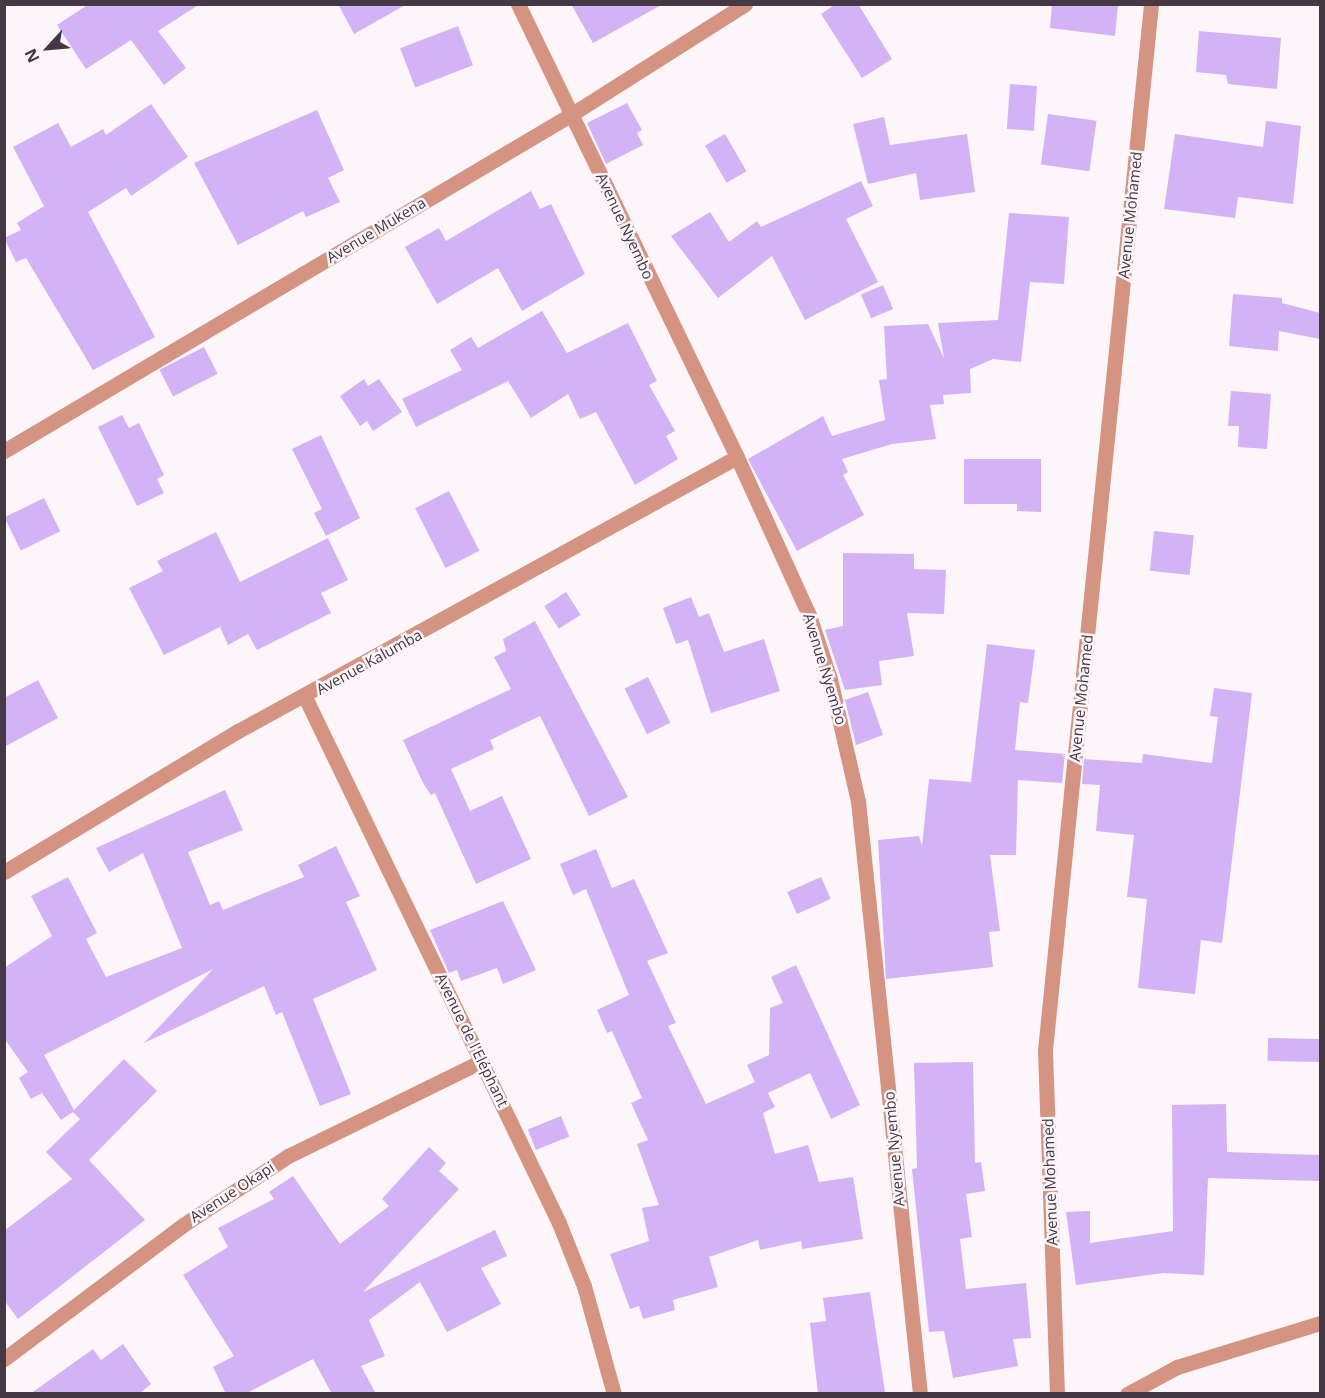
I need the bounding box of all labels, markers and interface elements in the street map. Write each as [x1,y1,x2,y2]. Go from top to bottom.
north arrow [18,18,78,78]
text: N [19,45,45,67]
street label: Avenue Mohamed [1114,151,1146,279]
street label: Avenue Nyembo [592,170,658,282]
street label: Avenue Mukena [323,193,429,267]
street label: Avenue Nyembo [800,611,850,727]
street label: Avenue Kalumba [313,626,425,698]
street label: Avenue Mohamed [1065,634,1097,762]
street label: Avenue de l'Eléphant [432,970,512,1110]
street label: Avenue Nyembo [880,1091,908,1207]
street label: Avenue Mohamed [1039,1118,1061,1246]
street label: Avenue Okapi [186,1158,278,1226]

